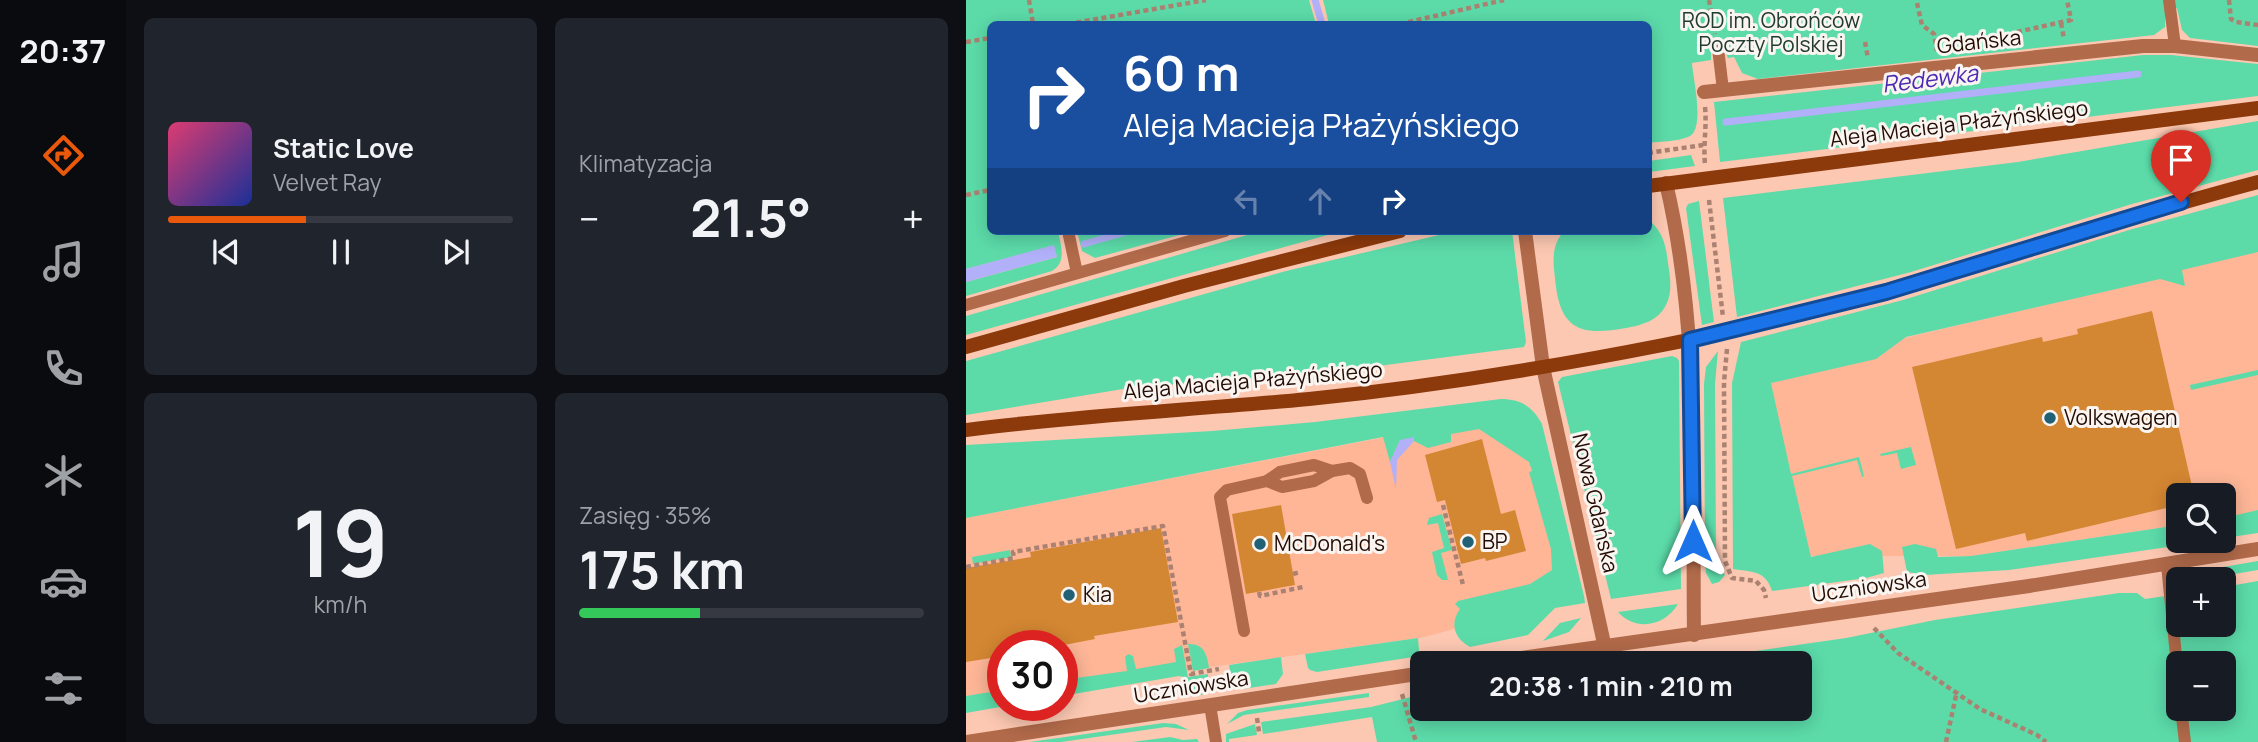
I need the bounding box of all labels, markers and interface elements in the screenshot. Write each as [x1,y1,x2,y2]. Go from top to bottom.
park label: ROD im. Obrońców Poczty Polskiej [1682,6,1860,58]
street label: Gdańska [1935,23,2022,59]
text: 20:37 [20,29,106,73]
text: 60 m [1123,39,1240,106]
icon: right [1008,49,1099,140]
water label: Redewka [1880,56,1981,100]
street label: Aleja Macieja Płażyńskiego [1828,93,2090,153]
text: Aleja Macieja Płażyńskiego [1123,103,1519,147]
text: Static Love [273,130,414,166]
pin [2151,130,2211,202]
icon: directions [39,131,88,180]
icon: arrive [2162,141,2200,179]
text: Klimatyzacja [579,147,712,179]
text: Velvet Ray [273,166,382,198]
text: 21.5° [690,182,811,253]
icon: left [1228,182,1266,220]
icon: ahead [1301,182,1339,220]
icon: right [1374,182,1412,220]
text: − [579,192,600,244]
text: + [902,192,924,244]
icon: previous [207,233,245,271]
icon: pause [322,233,360,271]
icon: next [437,233,475,271]
icon: music [39,237,88,286]
icon: phone [39,344,88,393]
street label: Aleja Macieja Płażyńskiego [1122,355,1384,405]
place label: Volkswagen [2064,403,2178,431]
marker: Volkswagen [2042,410,2058,426]
street label: Nowa Gdańska [1566,430,1626,575]
icon: climate [39,451,88,500]
text: 19 [292,480,389,604]
map controls [2166,483,2236,721]
button: search [2166,483,2236,553]
text: Zasięg · 35% [579,499,712,531]
position arrow [1656,504,1730,578]
place label: BP [1482,527,1508,555]
place label: McDonald's [1274,529,1385,557]
text: 175 km [579,534,745,605]
marker: BP [1460,534,1476,550]
marker: McDonald's [1252,536,1268,552]
icon: car [39,557,88,606]
street label: Uczniowska [1810,564,1928,608]
button: + [2166,567,2236,637]
place label: Kia [1083,580,1112,608]
marker: Kia [1061,587,1077,603]
text: km/h [314,588,367,620]
speed limit sign: 30 [987,630,1078,721]
button: − [2166,651,2236,721]
street label: Uczniowska [1132,663,1250,709]
icon: filters [39,664,88,713]
text: 20:38 · 1 min · 210 m [1489,668,1733,704]

